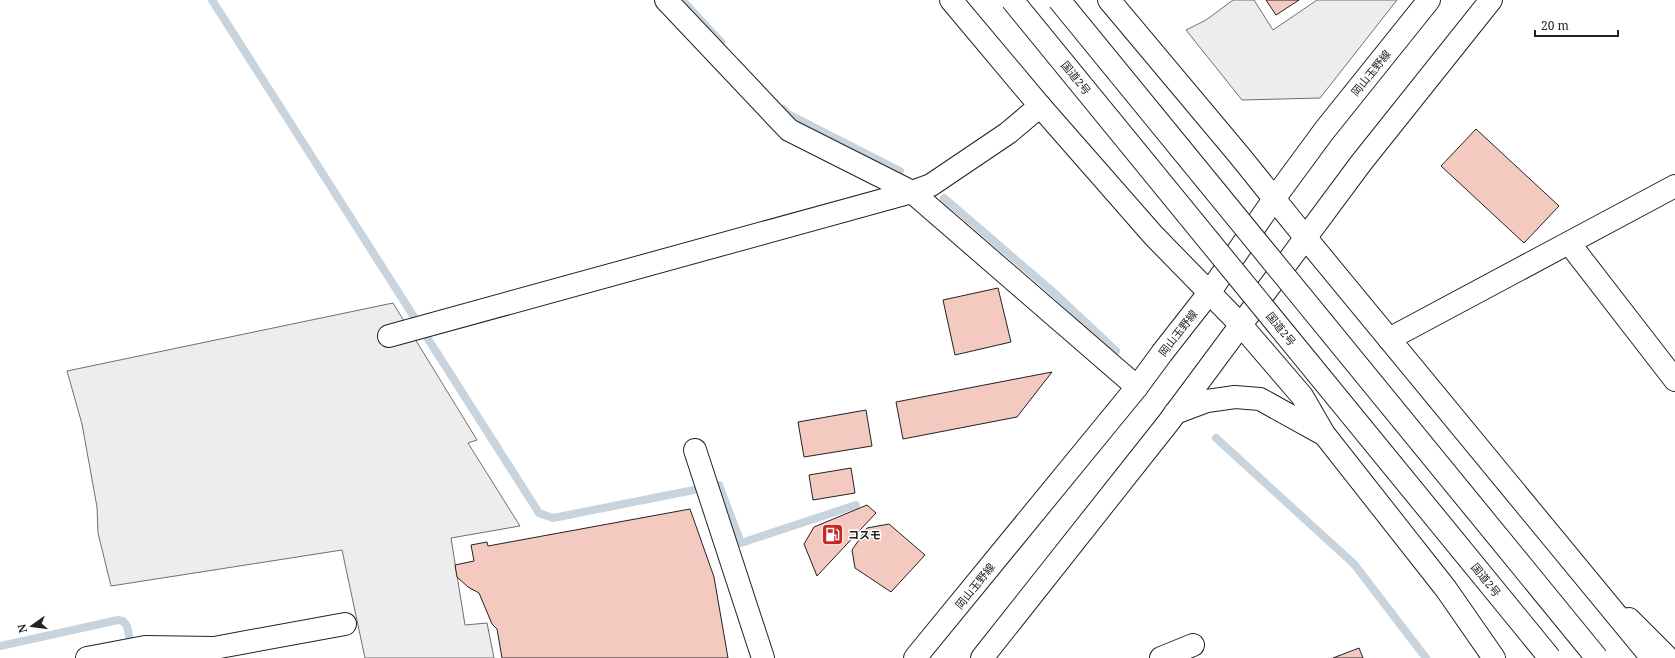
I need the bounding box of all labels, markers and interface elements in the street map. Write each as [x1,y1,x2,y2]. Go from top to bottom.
scale bar [1535,12,1618,38]
text: 20 m [1541,17,1569,34]
street label: 岡山玉野線 [1347,47,1394,99]
street label: 国道2号 [1058,58,1095,98]
street label: 岡山玉野線 [1155,306,1200,359]
street label: 国道2号 [1263,309,1300,349]
fuel station icon: コスモ [819,522,845,548]
place label: コスモ [848,527,881,542]
street label: 岡山玉野線 [951,560,998,612]
street label: 国道2号 [1468,560,1505,600]
north arrow [12,606,52,646]
text: N [13,622,30,635]

